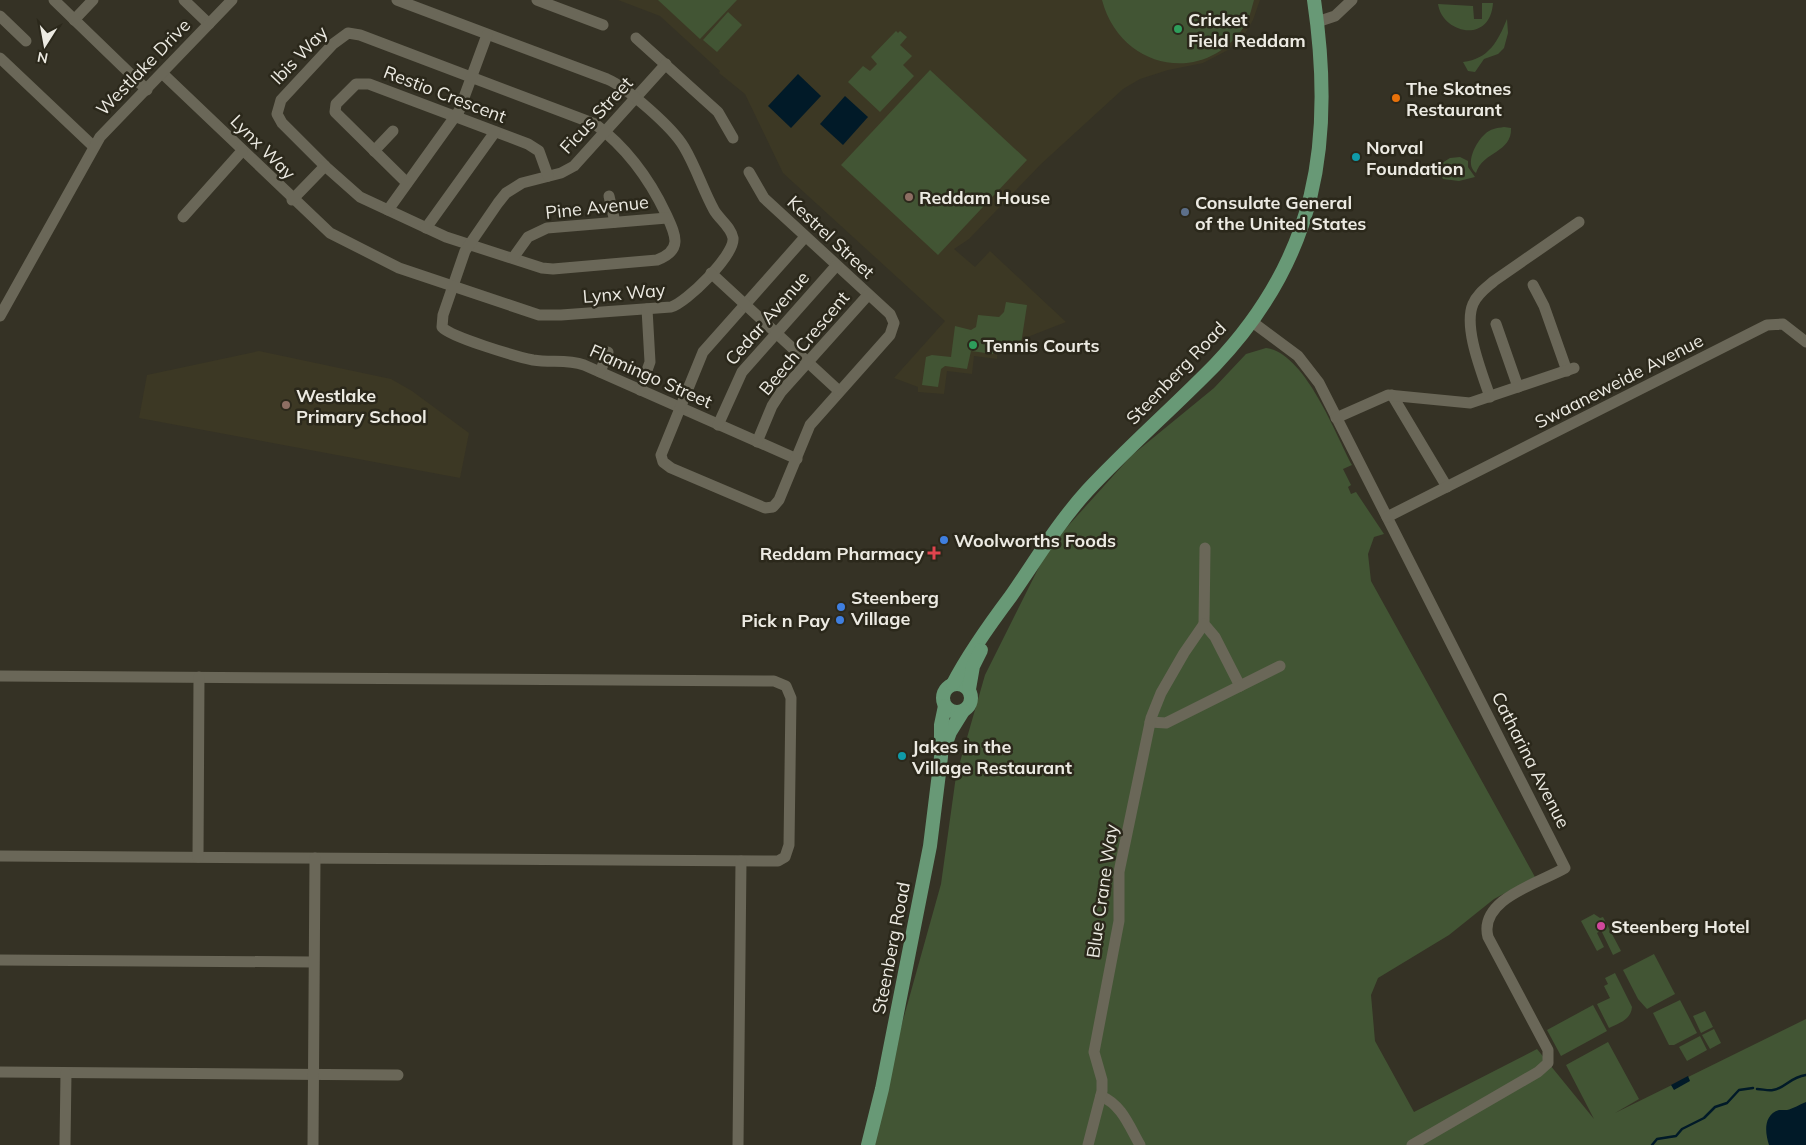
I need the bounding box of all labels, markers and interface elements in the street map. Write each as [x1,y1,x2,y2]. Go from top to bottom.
place label: Cricket Field Reddam [1188,8,1306,52]
street label: Westlake Drive [91,14,195,120]
north arrow [20,20,70,70]
street label: Ibis Way [266,21,333,89]
marker: Cricket Field Reddam [1172,23,1184,35]
text: N [36,48,49,68]
street label: Restio Crescent [381,60,509,128]
street label: Ficus Street [554,72,638,158]
place label: The Skotnes Restaurant [1406,77,1511,121]
marker: The Skotnes Restaurant [1390,92,1402,104]
street label: Lynx Way [226,110,301,185]
place label: Norval Foundation [1366,136,1464,180]
marker: Norval Foundation [1350,151,1362,163]
place label: Reddam House [919,186,1050,209]
street label: Pine Avenue [544,190,650,224]
street label: Kestrel Street [783,191,879,283]
marker: Reddam House [903,191,915,203]
place label: Consulate General of the United States [1195,191,1366,235]
marker: Consulate General of the United States [1179,206,1191,218]
street label: Cedar Avenue [720,266,814,370]
street label: Lynx Way [582,278,667,308]
street label: Beech Crescent [754,286,854,400]
street label: Steenberg Road [1121,317,1231,429]
street label: Swaaneweide Avenue [1531,329,1707,433]
place label: Tennis Courts [983,334,1099,357]
street label: Flamingo Street [586,339,716,413]
marker: Tennis Courts [967,339,979,351]
place label: Westlake Primary School [296,384,427,428]
marker: Westlake Primary School [280,399,292,411]
place label: Woolworths Foods [954,529,1116,552]
marker: Woolworths Foods [938,534,950,546]
place label: Reddam Pharmacy [760,542,924,565]
marker: Reddam Pharmacy [928,547,940,559]
place label: Steenberg Village [850,586,939,630]
marker: Steenberg Village [835,601,847,613]
place label: Pick n Pay [741,609,830,632]
marker: Pick n Pay [834,614,846,626]
street label: Catharina Avenue [1487,688,1575,832]
place label: Jakes in the Village Restaurant [911,735,1072,779]
marker: Jakes in the Village Restaurant [896,750,908,762]
street label: Blue Crane Way [1081,822,1123,960]
street label: Steenberg Road [867,880,915,1016]
place label: Steenberg Hotel [1611,915,1750,938]
marker: Steenberg Hotel [1595,920,1607,932]

